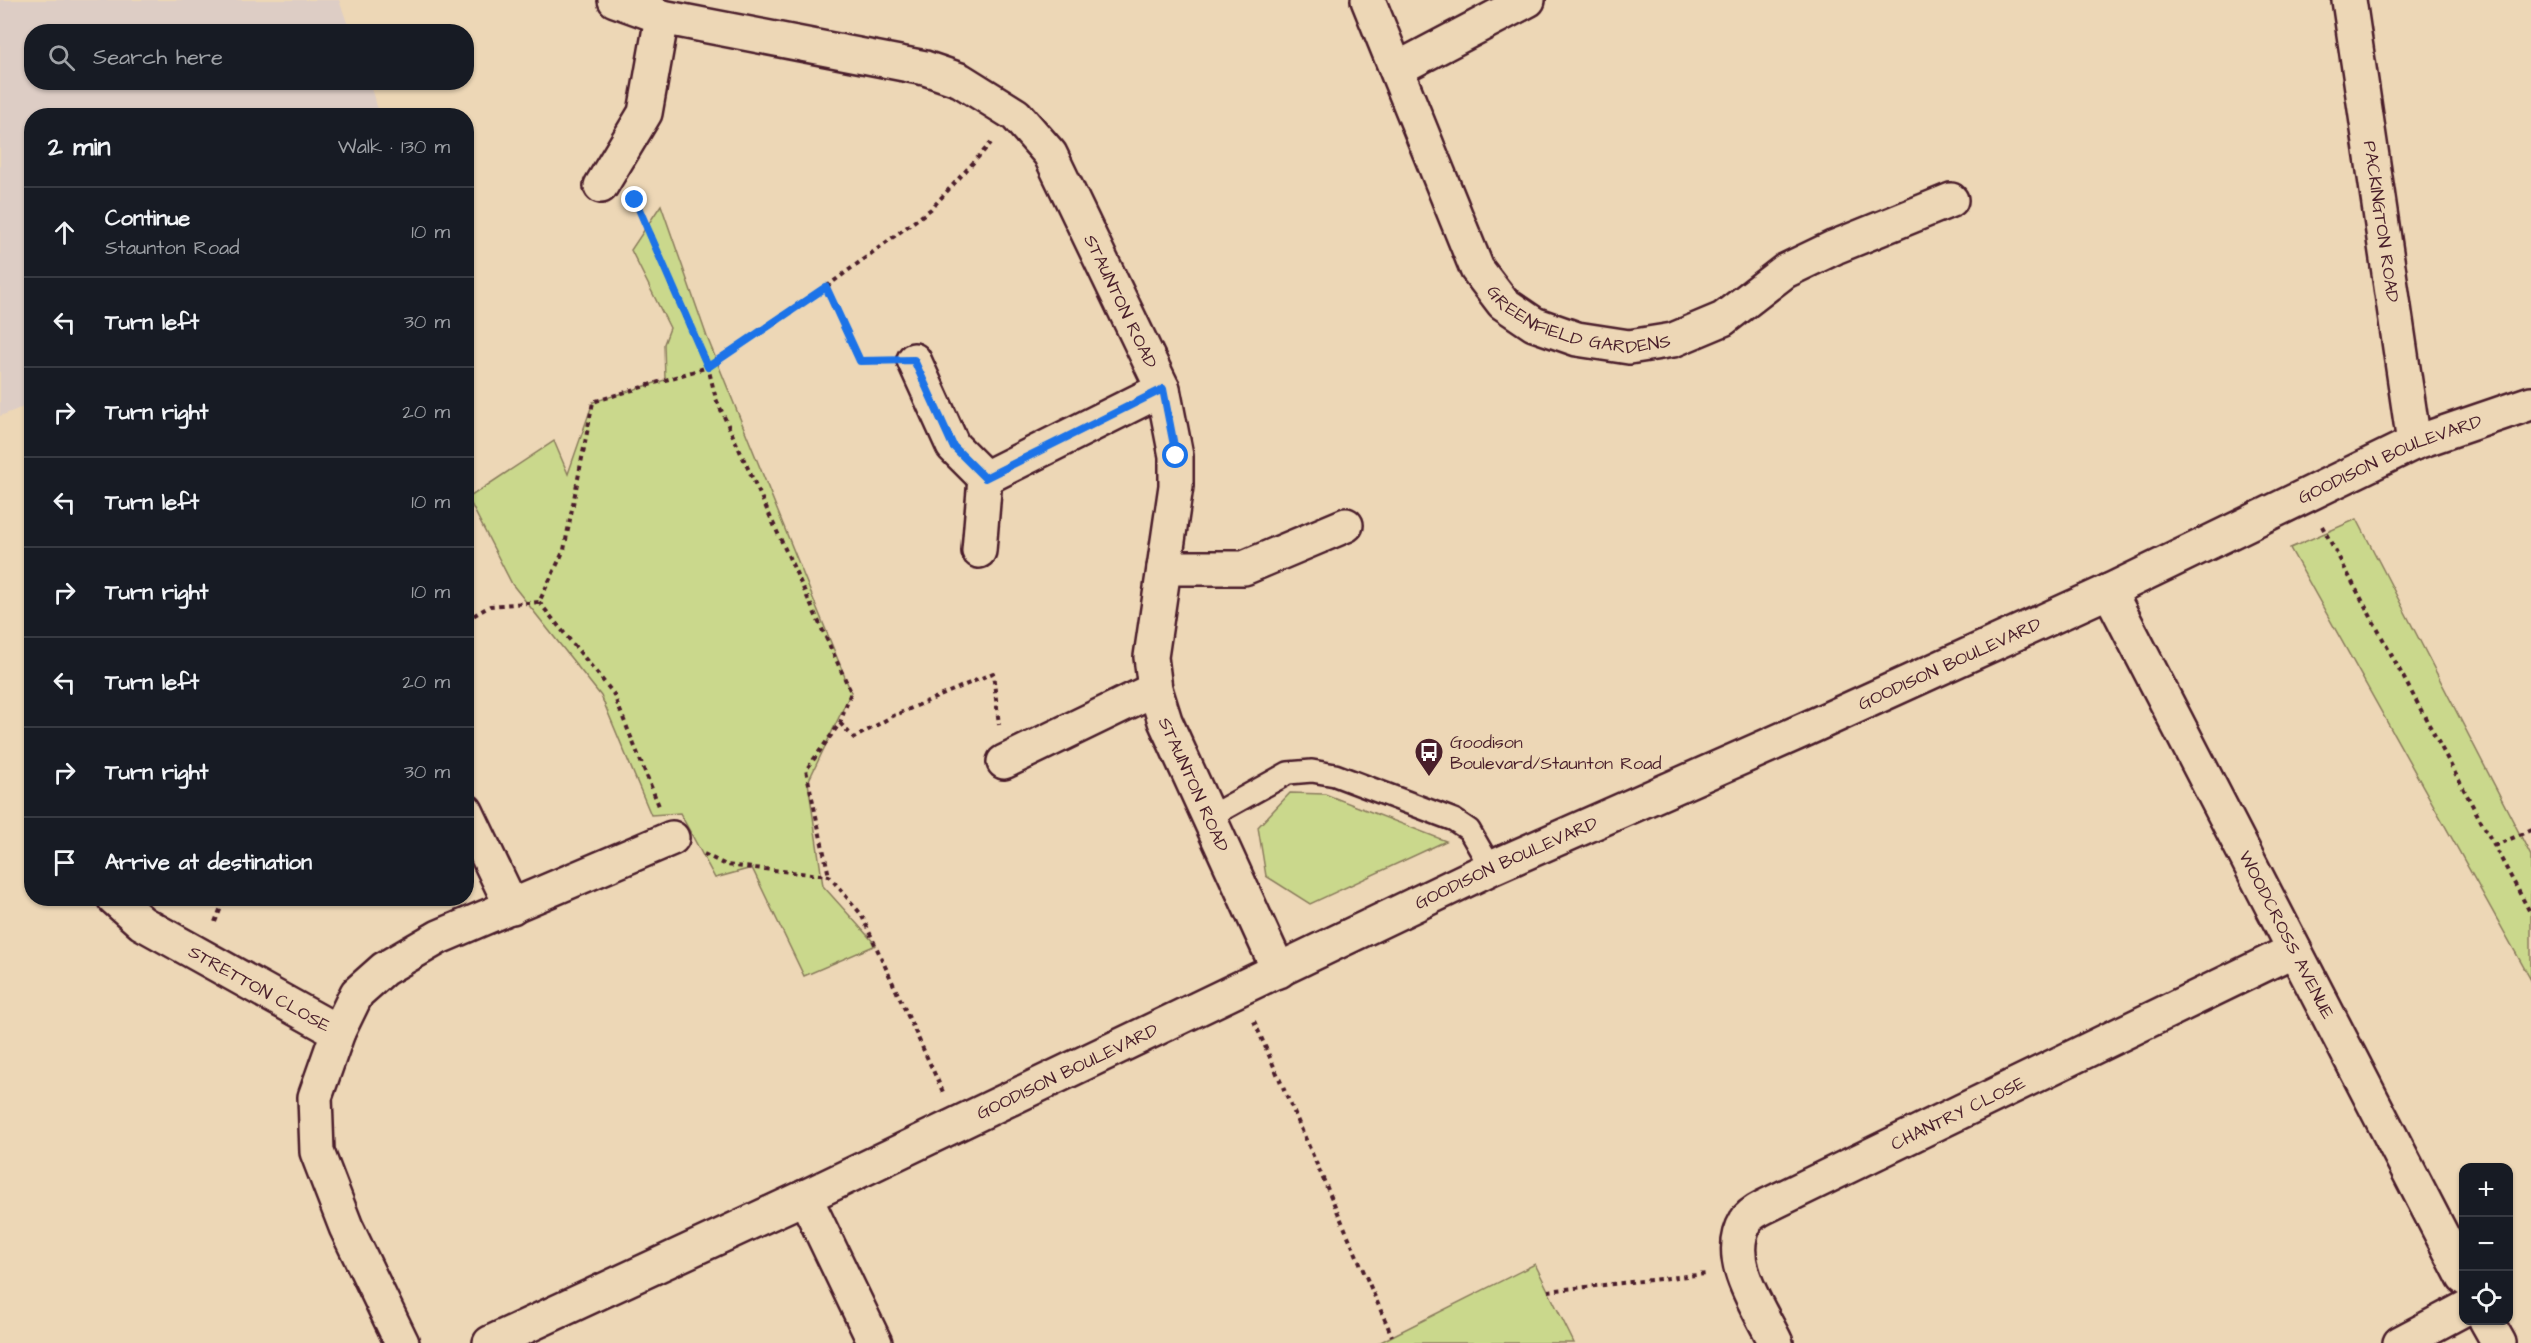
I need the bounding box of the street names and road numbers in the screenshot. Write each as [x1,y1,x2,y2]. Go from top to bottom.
street label: PACKINGTON ROAD [2357,139,2406,304]
street label: STAUNTON ROAD [1078,230,1164,373]
street label: GREENFIELD GARDENS [1481,280,1672,360]
street label: GOODISON BOULEVARD [2294,408,2486,510]
street label: GOODISON BOULEVARD [1854,611,2045,716]
street label: STAUNTON ROAD [1152,713,1236,856]
street label: GOODISON BOULEVARD [1410,810,1602,915]
street label: WOODCROSS AVENUE [2233,846,2341,1024]
street label: STRETTON CLOSE [184,939,335,1038]
street label: GOODISON BOULEVARD [972,1017,1162,1125]
street label: CHANTRY CLOSE [1886,1070,2030,1156]

